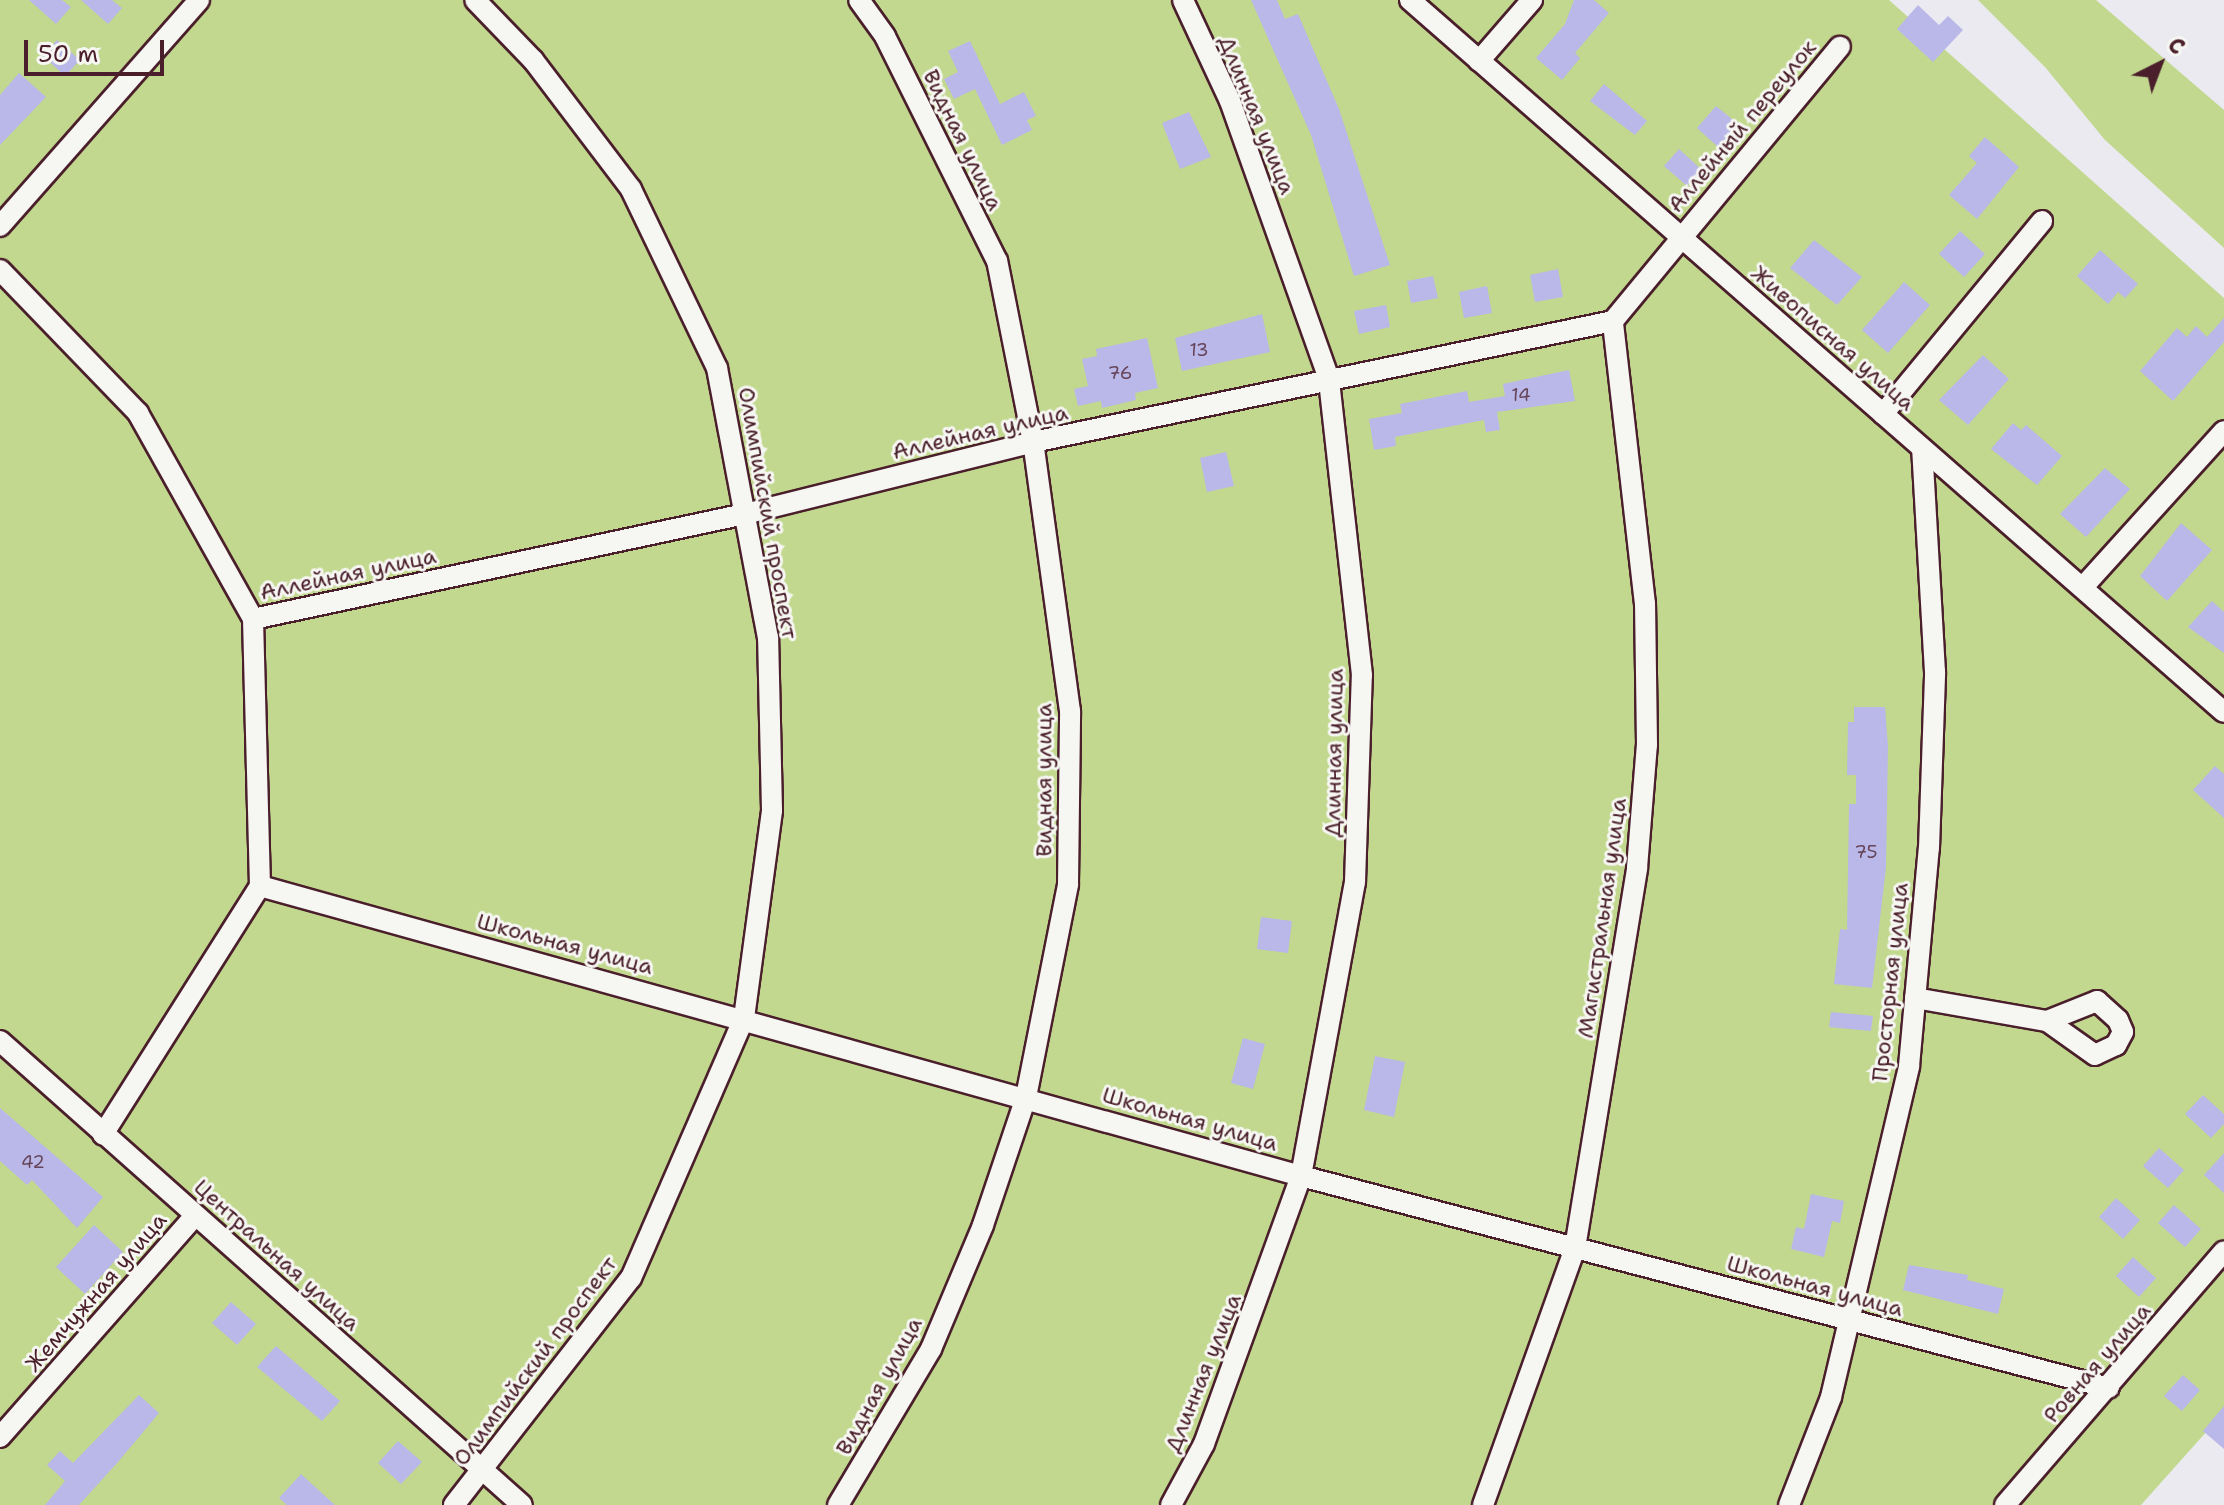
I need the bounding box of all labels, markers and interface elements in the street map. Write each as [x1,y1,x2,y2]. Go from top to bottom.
scale bar [28,24,168,74]
north arrow [2120,24,2200,104]
text: С [2162,30,2191,61]
street label: Длинная улица [1213,32,1301,198]
street label: Аллейный переулок [1662,34,1822,218]
text: 50 m [38,38,98,70]
street label: Видная улица [917,65,1009,215]
street label: Живописная улица [1746,260,1920,416]
house number: 13 [1189,339,1209,361]
house number: 76 [1108,362,1132,384]
house number: 14 [1511,384,1531,406]
street label: Олимпийский проспект [733,385,803,641]
street label: Аллейная улица [890,399,1070,465]
street label: Аллейная улица [257,542,439,606]
street label: Длинная улица [1319,668,1349,838]
street label: Видная улица [1031,703,1057,857]
street label: Магистральная улица [1572,796,1632,1040]
house number: 75 [1855,841,1877,863]
street label: Просторная улица [1866,881,1914,1083]
street label: Школьная улица [474,908,656,980]
street label: Школьная улица [1099,1081,1281,1157]
house number: 42 [21,1151,45,1173]
street label: Центральная улица [189,1174,365,1336]
street label: Жемчужная улица [20,1207,172,1377]
street label: Школьная улица [1724,1250,1906,1322]
street label: Олимпийский проспект [448,1251,622,1471]
street label: Длинная улица [1159,1290,1247,1456]
street label: Ровная улица [2038,1298,2156,1428]
street label: Видная улица [830,1312,928,1460]

